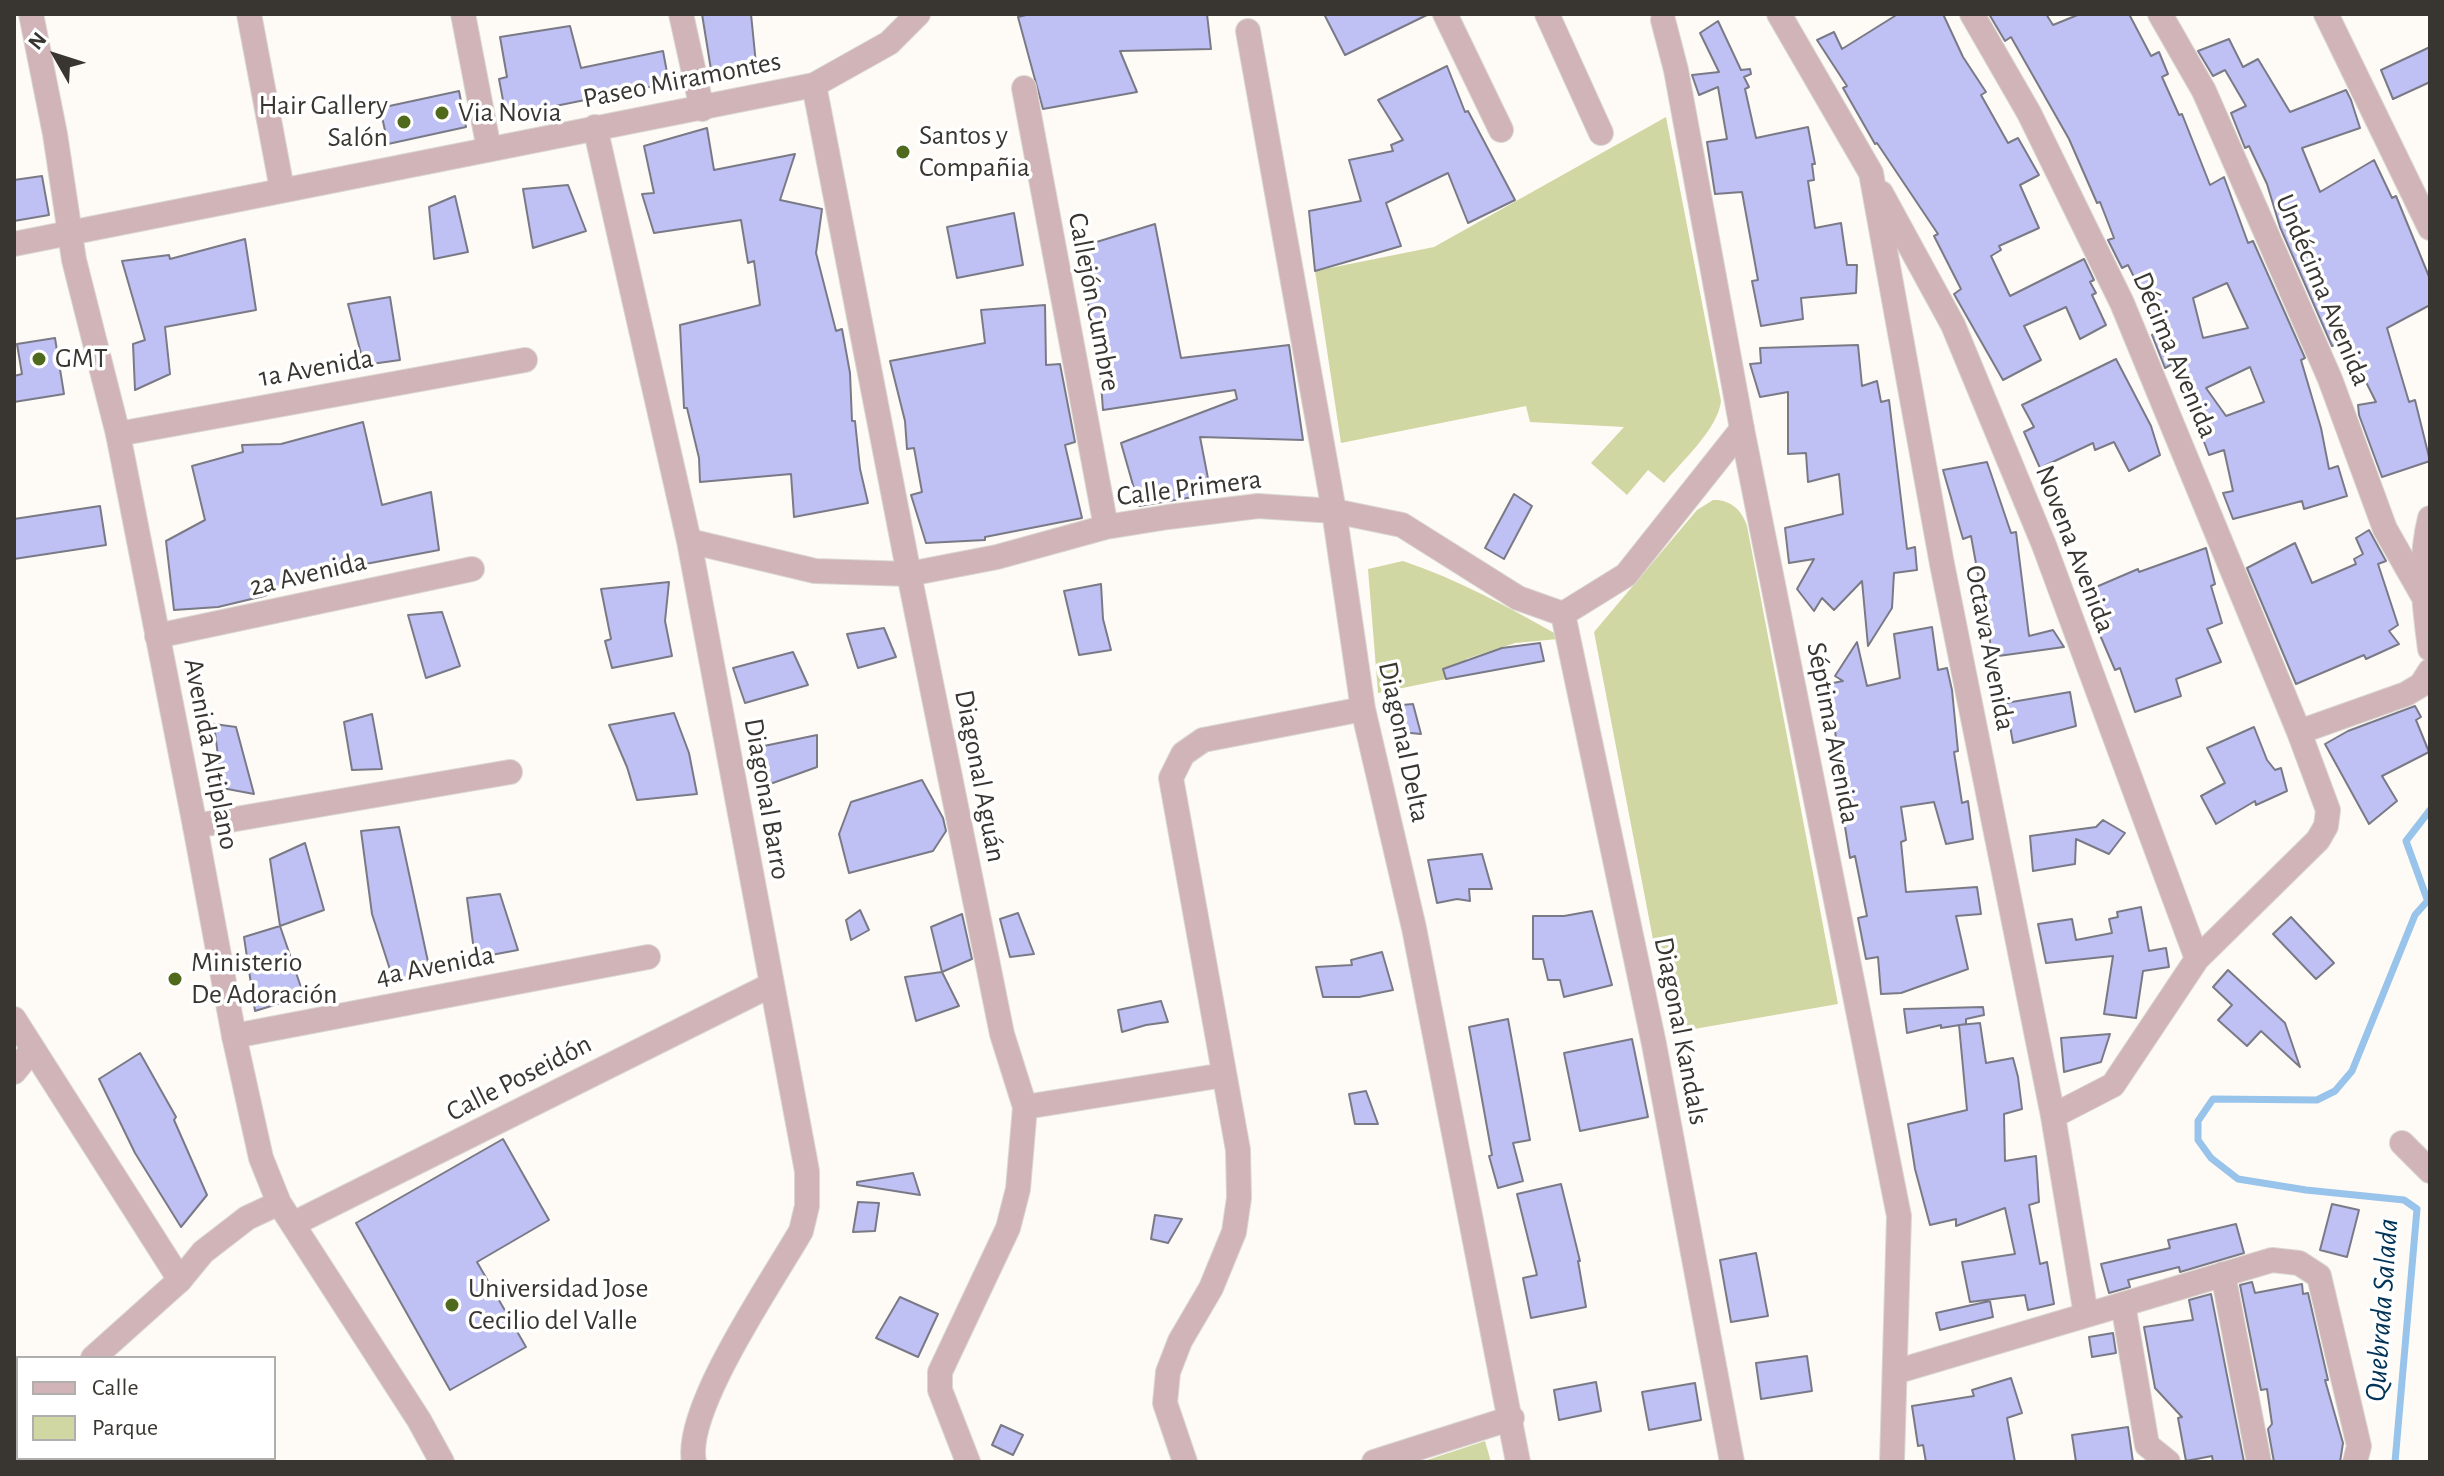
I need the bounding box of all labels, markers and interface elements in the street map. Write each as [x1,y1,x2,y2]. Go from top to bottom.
north arrow [16,16,96,96]
text: N [24,28,51,54]
street label: Paseo Miramontes [580,44,784,116]
place label: Hair Gallery Salón [259,89,388,155]
place label: Via Novia [458,96,562,130]
marker: Via Novia [433,104,451,122]
marker: Hair Gallery Salón [395,113,413,131]
place label: Santos y Compañia [919,119,1030,185]
marker: Santos y Compañia [894,143,912,161]
street label: Undécima Avenida [2267,189,2379,391]
street label: Callejón Cumbre [1060,210,1128,394]
street label: Décima Avenida [2125,267,2225,443]
street label: 1a Avenida [256,341,376,395]
place label: GMT [55,342,108,376]
marker: GMT [30,350,48,368]
street label: Novena Avenida [2028,460,2122,638]
street label: Calle Primera [1115,462,1263,514]
street label: 2a Avenida [246,544,370,604]
street label: Octava Avenida [1958,562,2022,734]
street label: Séptima Avenida [1799,639,1867,827]
street label: Avenida Altiplano [176,656,246,852]
street label: Diagonal Delta [1371,658,1437,826]
street label: Diagonal Aguán [947,687,1013,865]
street label: Diagonal Barro [736,716,798,882]
street label: Diagonal Kandals [1646,934,1716,1128]
street label: 4a Avenida [373,938,497,994]
place label: Ministerio De Adoración [191,946,337,1012]
marker: Ministerio De Adoración [166,970,184,988]
street label: Calle Poseidón [441,1027,597,1129]
water label: Quebrada Salada [2358,1217,2406,1403]
place label: Universidad Jose Cecilio del Valle [468,1272,648,1338]
marker: Universidad Jose Cecilio del Valle [443,1296,461,1314]
legend [16,1356,276,1460]
text: Calle [92,1376,139,1400]
text: Parque [92,1416,158,1440]

